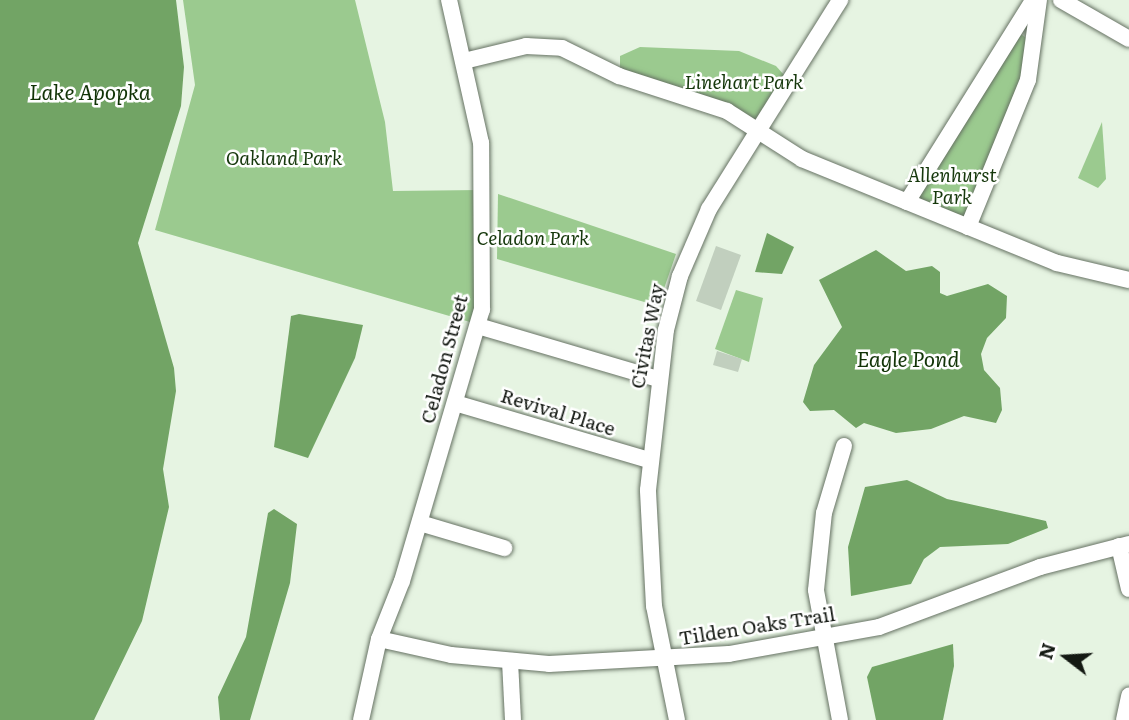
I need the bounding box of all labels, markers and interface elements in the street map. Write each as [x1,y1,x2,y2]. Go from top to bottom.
park label: Linehart Park [685,71,803,93]
water label: Lake Apopka [29,78,151,104]
park label: Oakland Park [226,147,342,169]
park label: Allenhurst Park [907,164,997,208]
park label: Celadon Park [477,227,589,249]
street label: Civitas Way [626,282,668,390]
street label: Celadon Street [416,292,472,426]
water label: Eagle Pond [856,345,960,371]
street label: Revival Place [498,384,618,440]
street label: Tilden Oaks Trail [677,602,837,650]
north arrow [1031,622,1101,692]
text: N [1030,639,1062,663]

